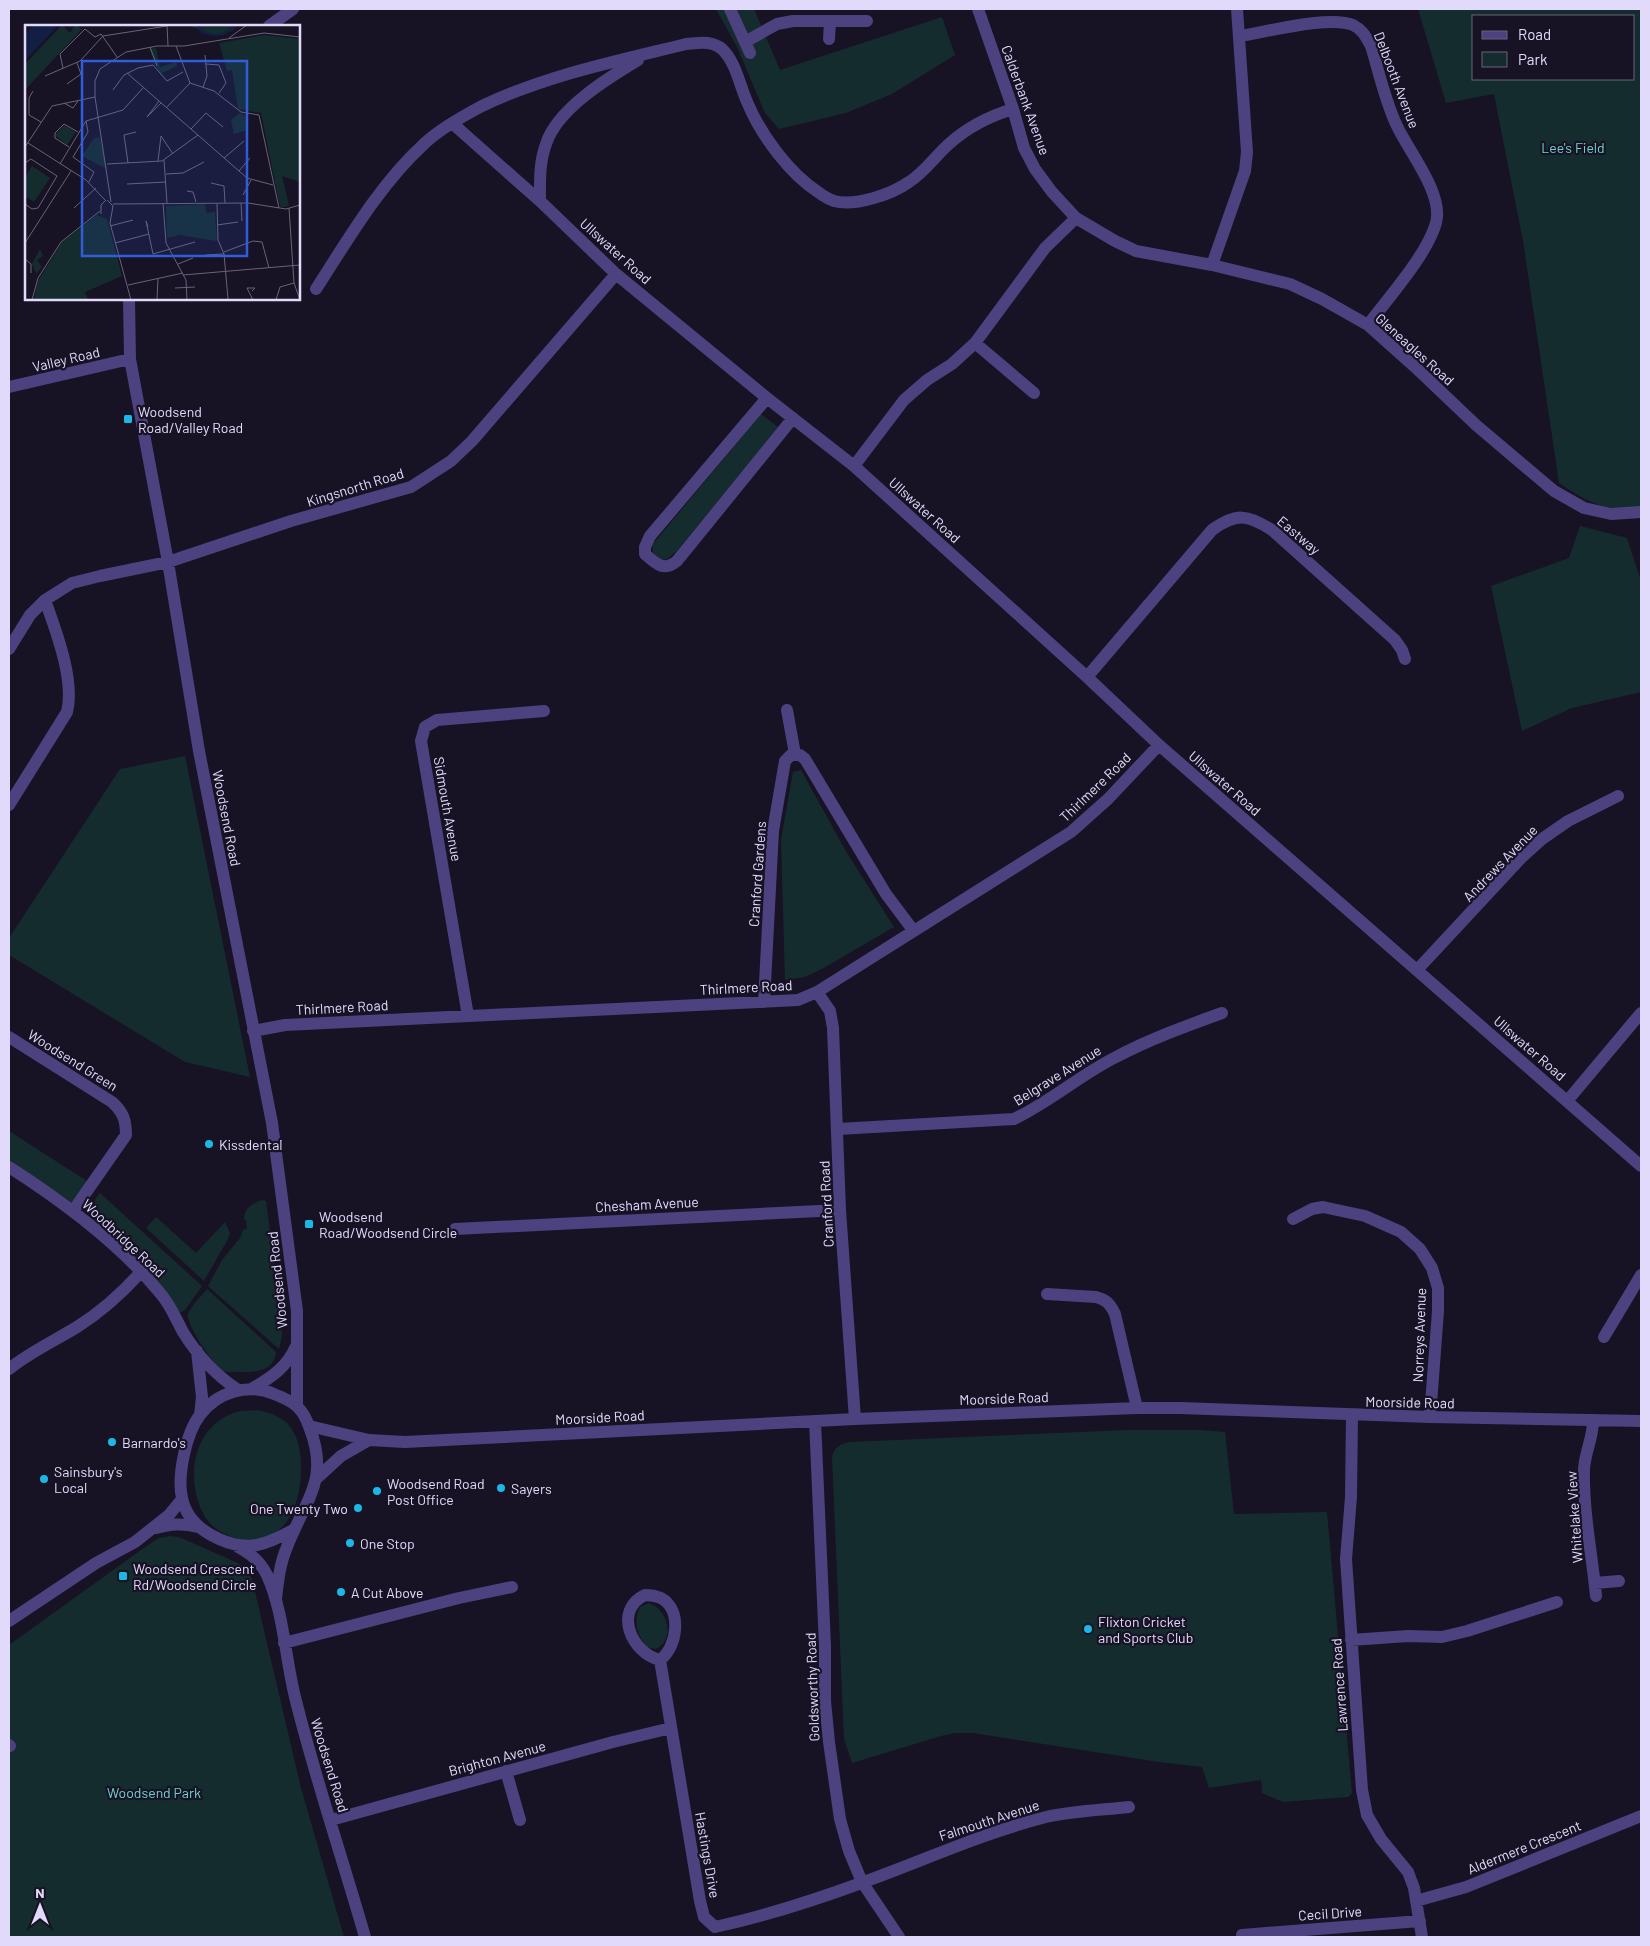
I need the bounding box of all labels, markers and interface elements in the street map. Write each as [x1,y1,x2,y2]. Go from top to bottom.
legend [1472,15,1635,80]
inset map [25,25,300,300]
text: Road [1518,25,1551,43]
street label: Delbooth Avenue [1371,29,1423,131]
street label: Calderbank Avenue [998,43,1054,157]
text: Park [1518,50,1548,68]
park label: Lee's Field [1541,139,1605,156]
street label: Ullswater Road [577,215,655,287]
street label: Gleneagles Road [1372,309,1458,389]
street label: Valley Road [31,343,101,375]
place label: Woodsend Road/Valley Road [138,403,243,436]
marker: Woodsend Road/Valley Road [122,413,134,425]
street label: Kingsnorth Road [304,464,406,510]
street label: Ullswater Road [886,474,964,546]
street label: Eastway [1274,512,1324,558]
street label: Ullswater Road [1185,747,1265,819]
street label: Thirlmere Road [1056,749,1134,825]
street label: Sidmouth Avenue [430,755,466,863]
street label: Woodsend Road [209,768,245,868]
street label: Cranford Gardens [745,820,769,927]
street label: Andrews Avenue [1459,821,1541,905]
street label: Thirlmere Road [699,976,793,998]
street label: Thirlmere Road [295,996,389,1018]
street label: Ullswater Road [1490,1012,1570,1084]
street label: Woodsend Green [25,1026,121,1094]
street label: Belgrave Avenue [1010,1041,1104,1109]
place label: Kissdental [219,1136,283,1153]
marker: Kissdental [203,1138,215,1150]
street label: Cranford Road [815,1160,837,1248]
street label: Chesham Avenue [595,1193,699,1215]
street label: Woodbridge Road [79,1195,169,1281]
place label: Woodsend Road/Woodsend Circle [319,1208,457,1241]
marker: Woodsend Road/Woodsend Circle [303,1218,315,1230]
street label: Woodsend Road [263,1231,291,1329]
street label: Norreys Avenue [1409,1287,1429,1383]
street label: Moorside Road [959,1388,1049,1408]
street label: Moorside Road [1365,1393,1455,1411]
street label: Moorside Road [555,1406,645,1428]
place label: Barnardo's [122,1434,186,1451]
marker: Barnardo's [106,1436,118,1448]
place label: Sainsbury's Local [54,1463,123,1496]
street label: Whitelake View [1562,1470,1586,1564]
marker: Sainsbury's Local [38,1473,50,1485]
place label: Woodsend Road Post Office [387,1475,485,1508]
place label: Sayers [511,1480,552,1497]
marker: Sayers [495,1482,507,1494]
marker: Woodsend Road Post Office [371,1485,383,1497]
place label: One Twenty Two [250,1500,348,1517]
marker: One Twenty Two [352,1502,364,1514]
place label: One Stop [360,1535,415,1552]
marker: One Stop [344,1537,356,1549]
place label: Woodsend Crescent Rd/Woodsend Circle [133,1560,256,1593]
marker: Woodsend Crescent Rd/Woodsend Circle [117,1570,129,1582]
place label: A Cut Above [351,1584,423,1601]
marker: A Cut Above [335,1586,347,1598]
place label: Flixton Cricket and Sports Club [1098,1613,1193,1646]
marker: Flixton Cricket and Sports Club [1082,1623,1094,1635]
street label: Goldsworthy Road [802,1632,822,1742]
street label: Lawrence Road [1327,1638,1351,1732]
street label: Woodsend Road [308,1716,352,1814]
street label: Brighton Avenue [447,1737,547,1779]
park label: Woodsend Park [107,1784,201,1801]
street label: Falmouth Avenue [937,1796,1041,1844]
street label: Hastings Drive [692,1811,724,1899]
street label: Aldermere Crescent [1465,1816,1583,1878]
north arrow [15,1881,65,1931]
text: N [35,1884,45,1901]
street label: Cecil Drive [1297,1902,1363,1924]

